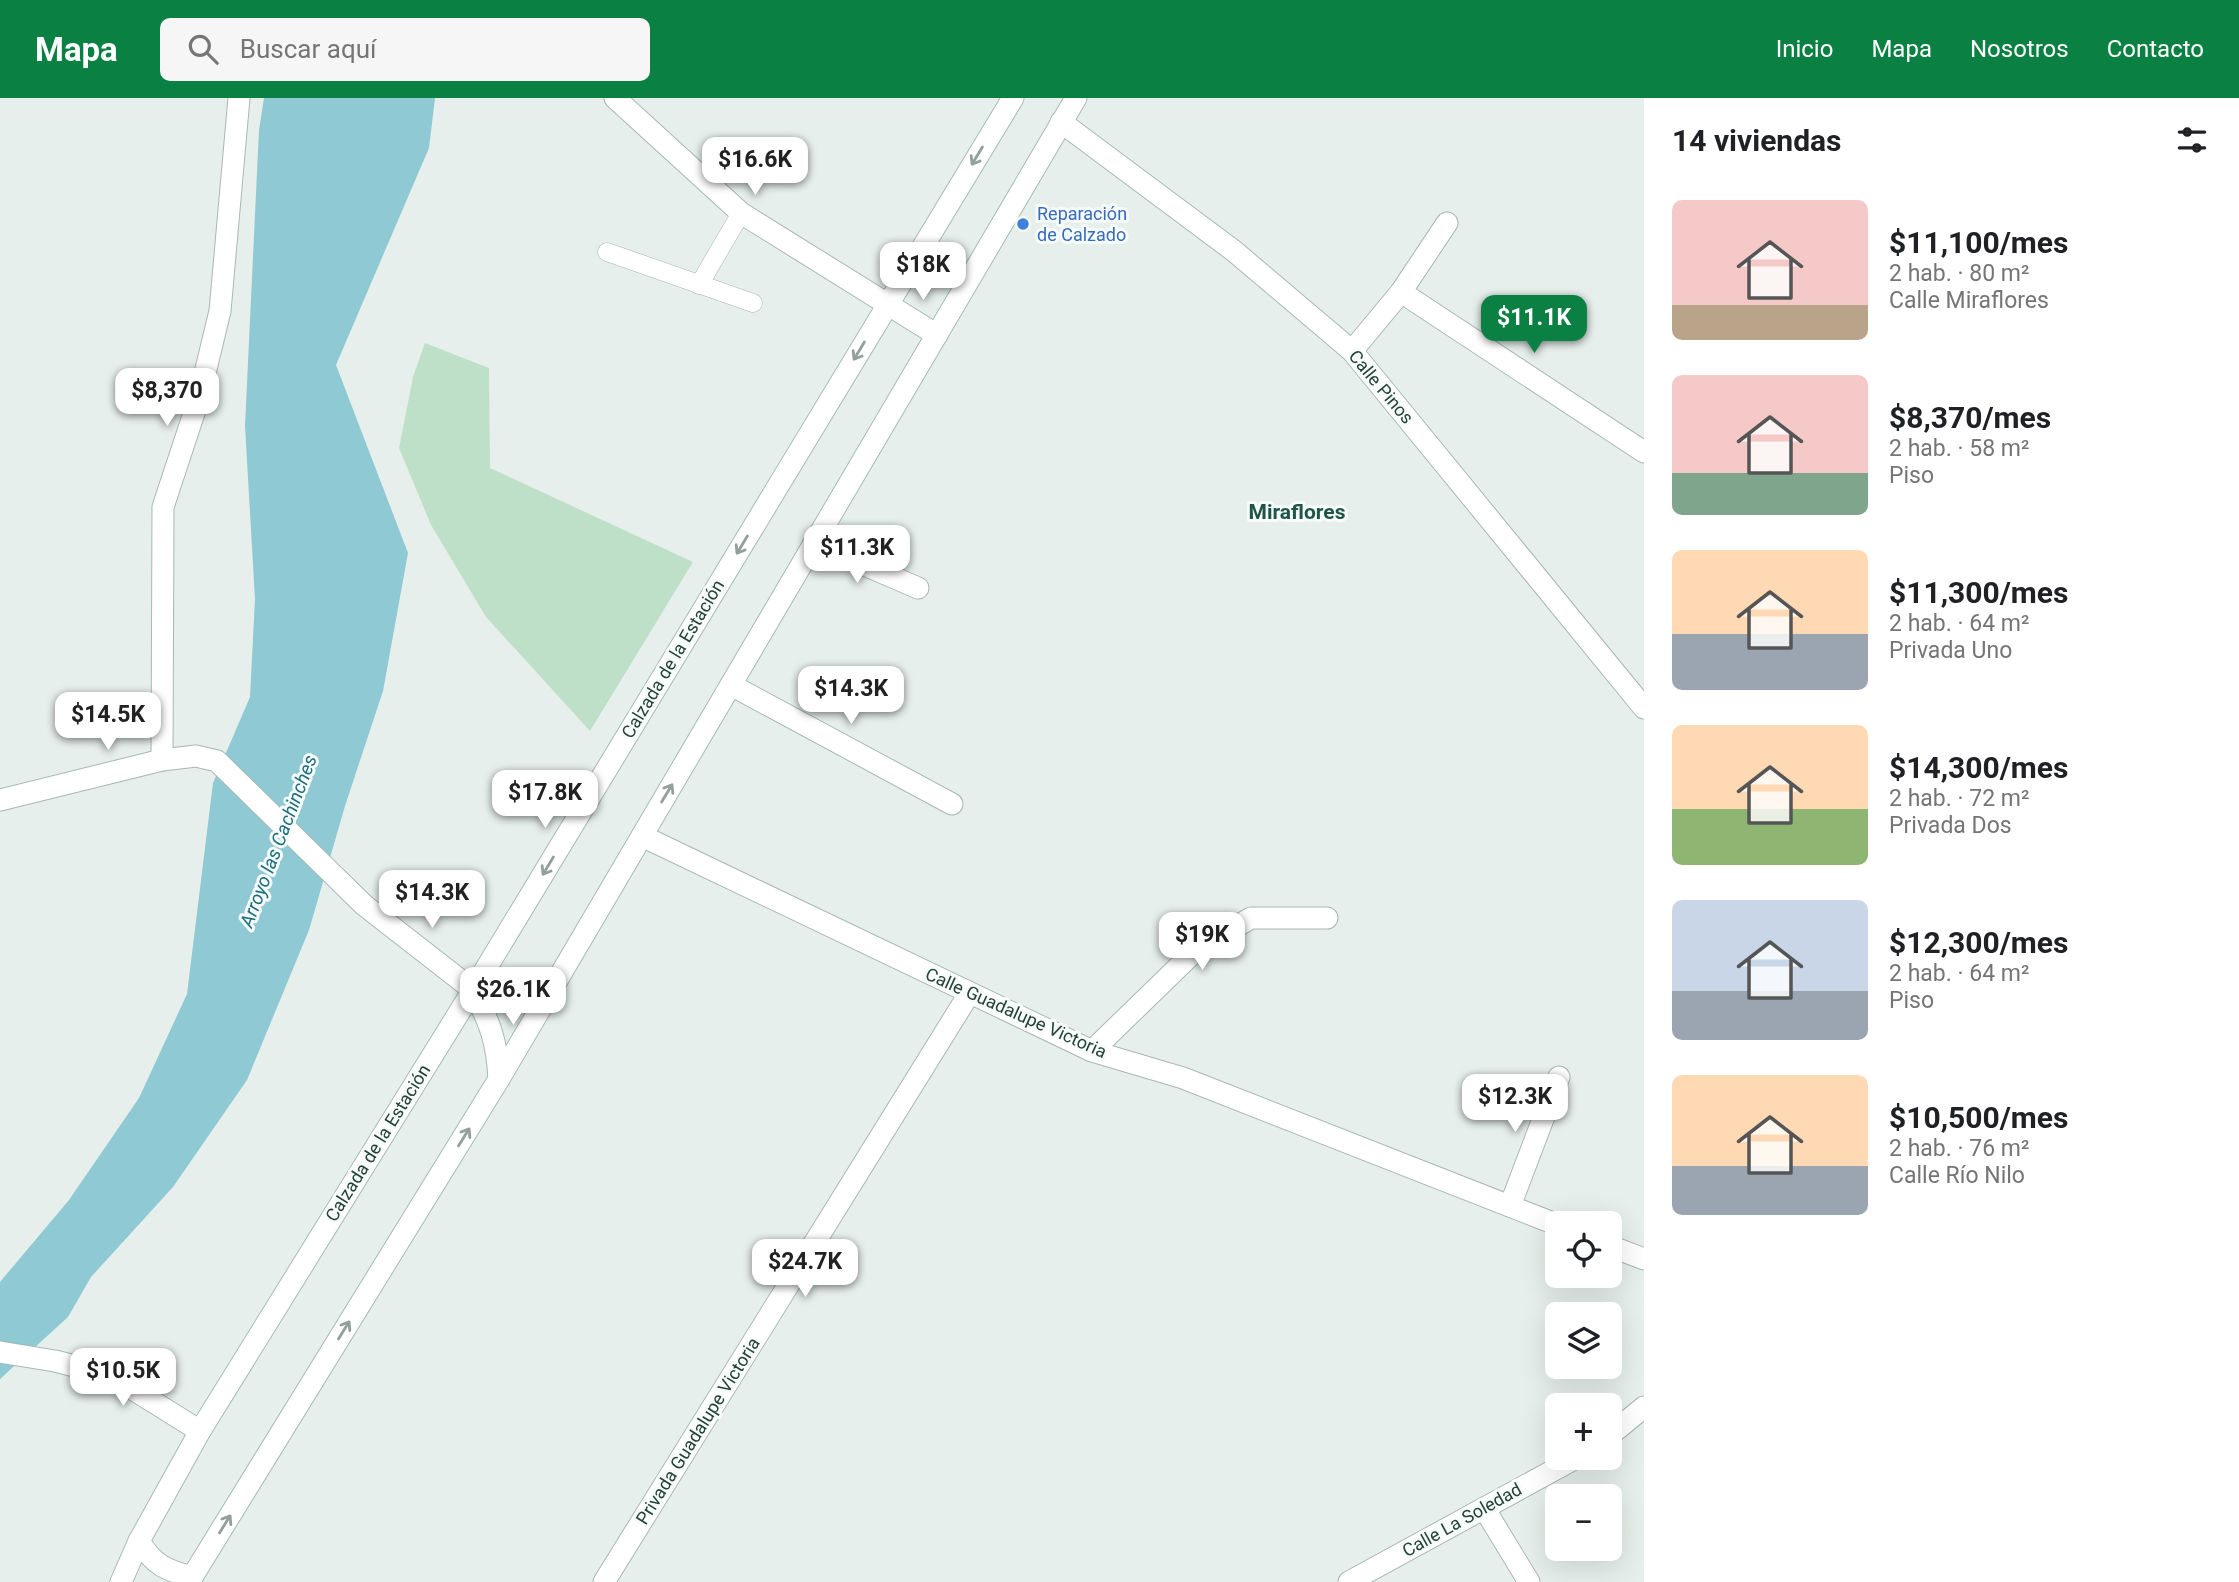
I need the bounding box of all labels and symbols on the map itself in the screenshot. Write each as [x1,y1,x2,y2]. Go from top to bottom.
pin: $16.6K [698,138,812,197]
one-way arrow [970,146,984,166]
place label: Reparación de Calzado [1037,203,1127,245]
marker: Reparación de Calzado [1015,216,1031,232]
pin: $18K [882,242,964,302]
pin: $11.1K [1477,296,1591,355]
one-way arrow [852,340,866,360]
street label: Calle Pinos [1345,346,1418,428]
pin: $8,370 [110,368,224,428]
district label: Miraflores [1249,500,1346,524]
pin: $11.3K [800,526,914,585]
one-way arrow [734,535,748,555]
street label: Calzada de la Estación [617,576,728,742]
pin: $14.3K [794,666,908,726]
pin: $14.5K [51,692,165,752]
water label: Arroyo las Cachinches [235,752,322,932]
pin: $17.8K [488,770,602,830]
one-way arrow [660,784,674,804]
one-way arrow [541,855,555,875]
pin: $14.3K [375,870,489,930]
pin: $19K [1161,912,1243,972]
street label: Calle Guadalupe Victoria [922,963,1110,1062]
pin: $26.1K [456,968,570,1027]
street label: Calzada de la Estación [321,1060,434,1225]
pin: $12.3K [1458,1074,1572,1134]
one-way arrow [457,1127,471,1147]
pin: $24.7K [748,1240,862,1299]
one-way arrow [338,1321,352,1341]
street label: Privada Guadalupe Victoria [631,1333,764,1528]
pin: $10.5K [66,1348,180,1408]
street label: Calle La Soledad [1398,1478,1525,1561]
one-way arrow [218,1515,232,1535]

